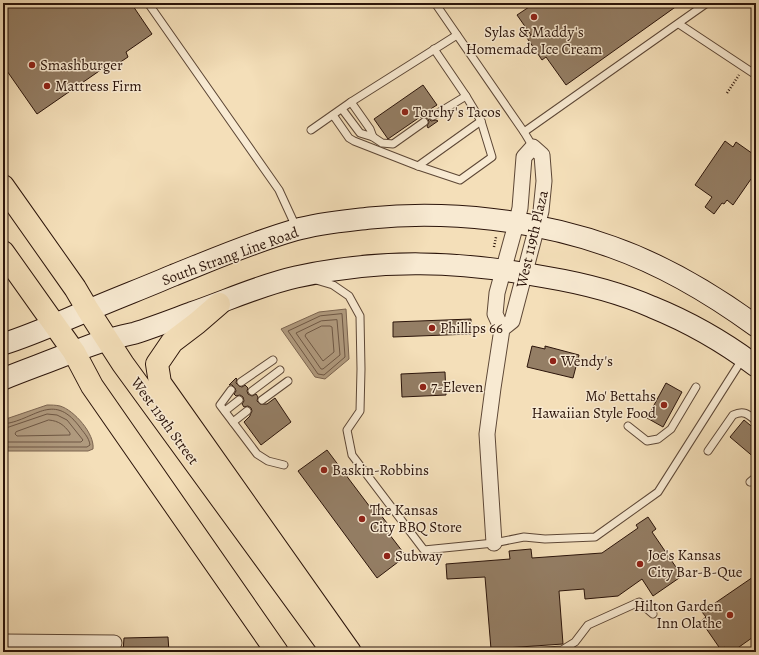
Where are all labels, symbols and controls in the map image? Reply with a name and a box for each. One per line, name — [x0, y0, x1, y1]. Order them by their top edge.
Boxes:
marker: Sylas & Maddy's Homemade Ice Cream — [529, 12, 539, 22]
place label: Sylas & Maddy's Homemade Ice Cream — [466, 22, 603, 59]
place label: Smashburger — [40, 55, 123, 75]
marker: Smashburger — [27, 60, 37, 70]
place label: Mattress Firm — [55, 76, 142, 96]
marker: Mattress Firm — [42, 81, 52, 91]
place label: Torchy's Tacos — [413, 102, 501, 122]
marker: Torchy's Tacos — [400, 107, 410, 117]
street label: West 119th Plaza — [511, 188, 553, 291]
street label: South Strang Line Road — [159, 222, 302, 290]
place label: Phillips 66 — [440, 318, 503, 338]
marker: Phillips 66 — [427, 323, 437, 333]
place label: Wendy's — [560, 351, 613, 371]
marker: Wendy's — [548, 356, 558, 366]
street label: West 119th Street — [126, 372, 204, 469]
place label: 7-Eleven — [431, 377, 483, 397]
marker: 7-Eleven — [418, 382, 428, 392]
place label: Mo' Bettahs Hawaiian Style Food — [531, 386, 657, 423]
marker: Mo' Bettahs Hawaiian Style Food — [659, 400, 669, 410]
place label: Baskin-Robbins — [332, 460, 429, 480]
marker: Baskin-Robbins — [319, 465, 329, 475]
place label: The Kansas City BBQ Store — [370, 500, 462, 537]
marker: The Kansas City BBQ Store — [357, 514, 367, 524]
place label: Joe's Kansas City Bar-B-Que — [648, 545, 743, 582]
place label: Subway — [395, 546, 442, 566]
marker: Subway — [382, 551, 392, 561]
marker: Joe's Kansas City Bar-B-Que — [635, 559, 645, 569]
place label: Hilton Garden Inn Olathe — [634, 596, 722, 633]
marker: Hilton Garden Inn Olathe — [725, 610, 735, 620]

